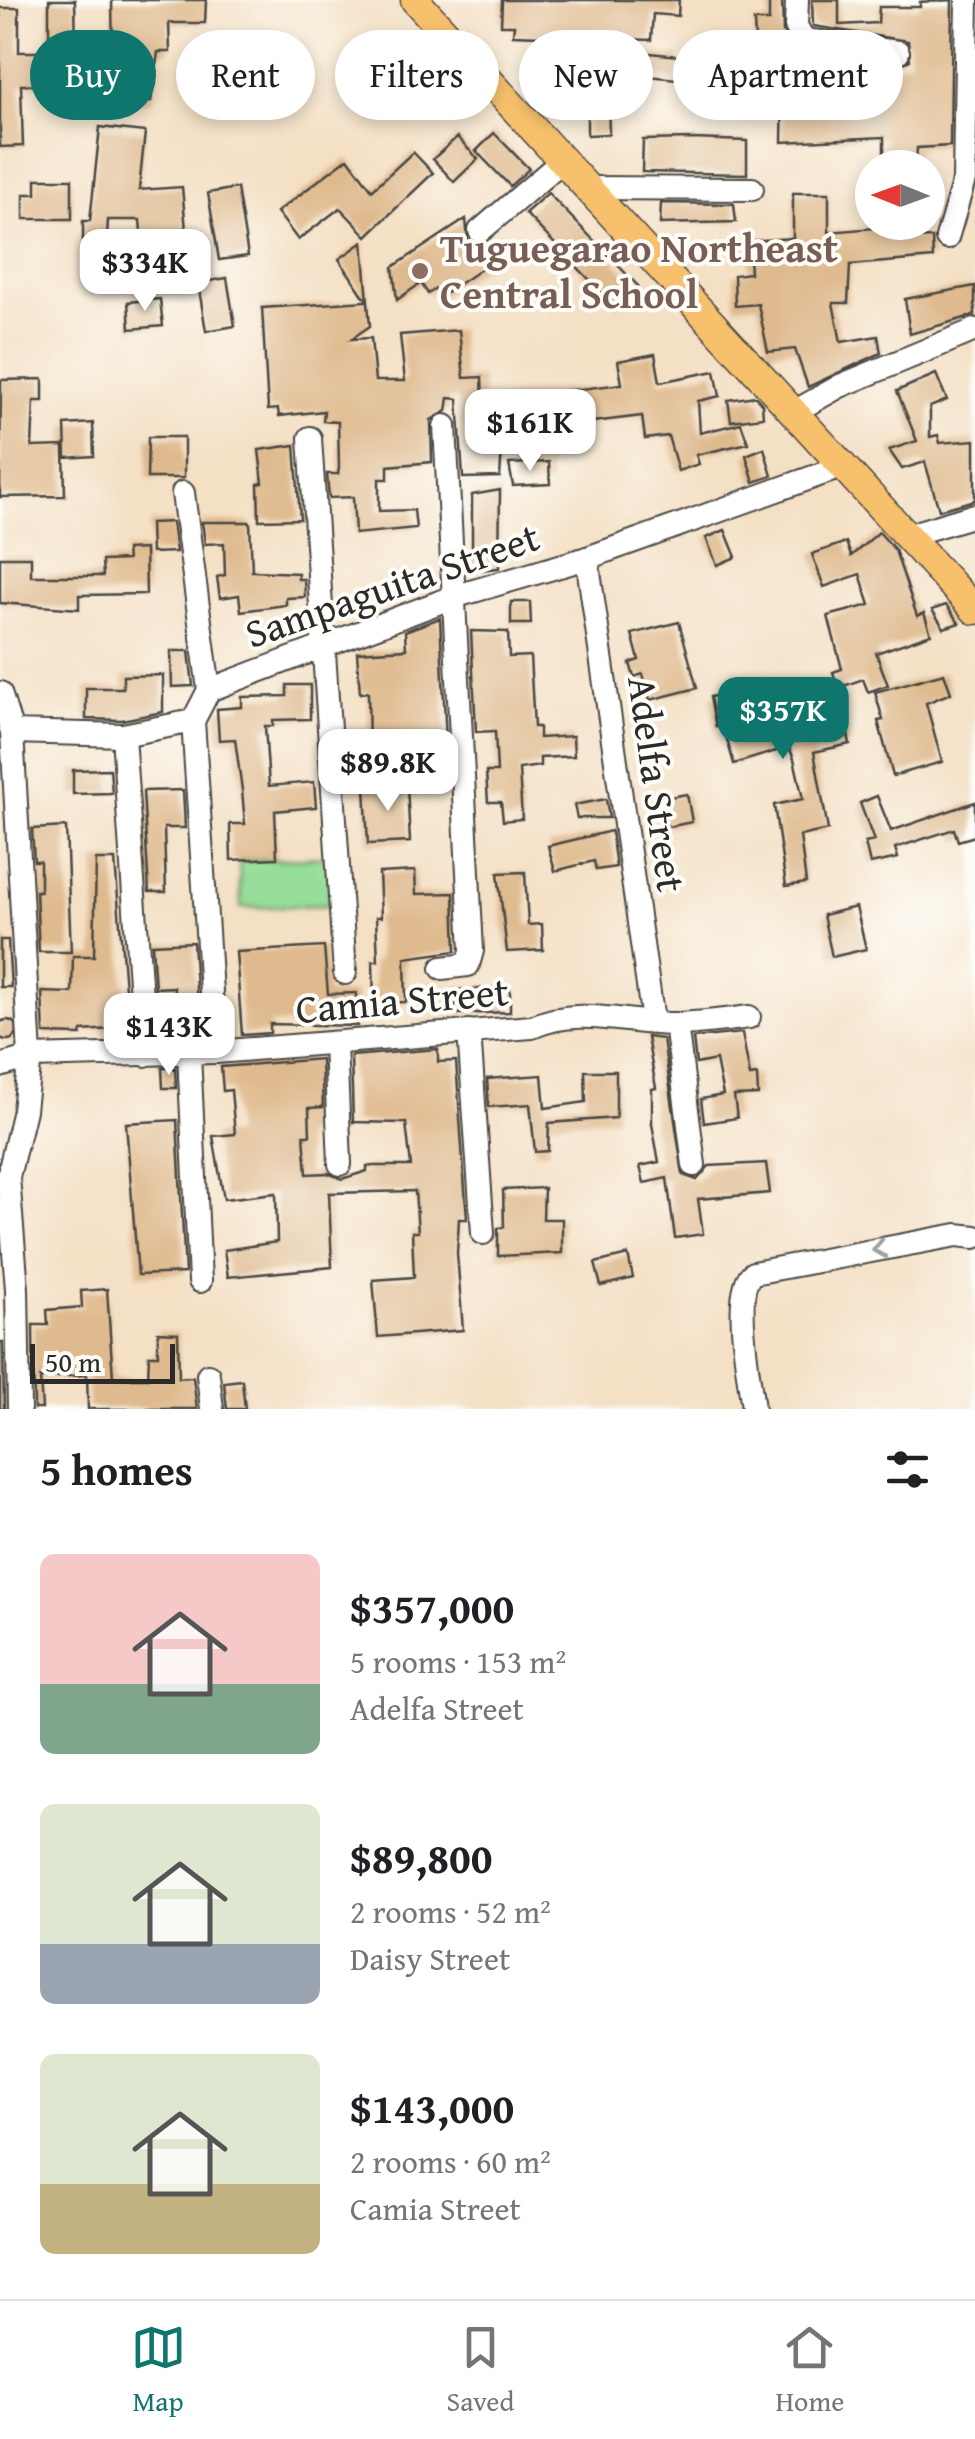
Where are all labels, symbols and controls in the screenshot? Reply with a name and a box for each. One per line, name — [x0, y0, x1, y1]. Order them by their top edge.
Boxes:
chip: Buy — [30, 30, 156, 120]
chip: Rent — [176, 30, 315, 120]
chip: Filters — [335, 30, 499, 120]
chip: New — [519, 30, 653, 120]
chip: Apartment — [673, 30, 903, 120]
north arrow — [855, 150, 945, 240]
map controls — [855, 150, 945, 240]
place label: Tuguegarao Northeast Central School — [440, 218, 838, 323]
pin: $334K — [75, 229, 215, 314]
text: $334K — [102, 238, 188, 285]
marker: Tuguegarao Northeast Central School — [409, 260, 431, 282]
pin: $161K — [460, 389, 600, 474]
text: $161K — [487, 398, 573, 445]
street label: Sampaguita Street — [237, 507, 547, 662]
street label: Adelfa Street — [613, 672, 702, 896]
pin: $357K — [713, 677, 853, 762]
text: $357K — [740, 686, 826, 733]
pin: $89.8K — [307, 729, 469, 814]
text: $89.8K — [340, 738, 436, 785]
street label: Camia Street — [293, 961, 511, 1038]
pin: $143K — [99, 993, 239, 1078]
text: $143K — [126, 1002, 212, 1049]
one-way arrow — [871, 1238, 888, 1259]
scale bar — [30, 1339, 175, 1384]
text: 50 m — [45, 1341, 101, 1382]
text: 5 homes — [40, 1439, 193, 1500]
icon: filters — [880, 1442, 935, 1497]
text: $357,000 — [350, 1577, 514, 1638]
icon: home — [120, 1594, 240, 1714]
text: 5 rooms · 153 m² — [350, 1638, 566, 1685]
text: Adelfa Street — [350, 1685, 524, 1732]
text: $89,800 — [350, 1827, 492, 1888]
icon: home — [120, 1844, 240, 1964]
text: 2 rooms · 52 m² — [350, 1888, 551, 1935]
text: Daisy Street — [350, 1935, 510, 1982]
text: $143,000 — [350, 2077, 514, 2138]
icon: home — [120, 2094, 240, 2214]
text: 2 rooms · 60 m² — [350, 2138, 551, 2185]
text: Camia Street — [350, 2185, 521, 2232]
tab: Map — [131, 2320, 186, 2421]
tab: Saved — [447, 2320, 514, 2421]
tab: Home — [776, 2320, 844, 2421]

